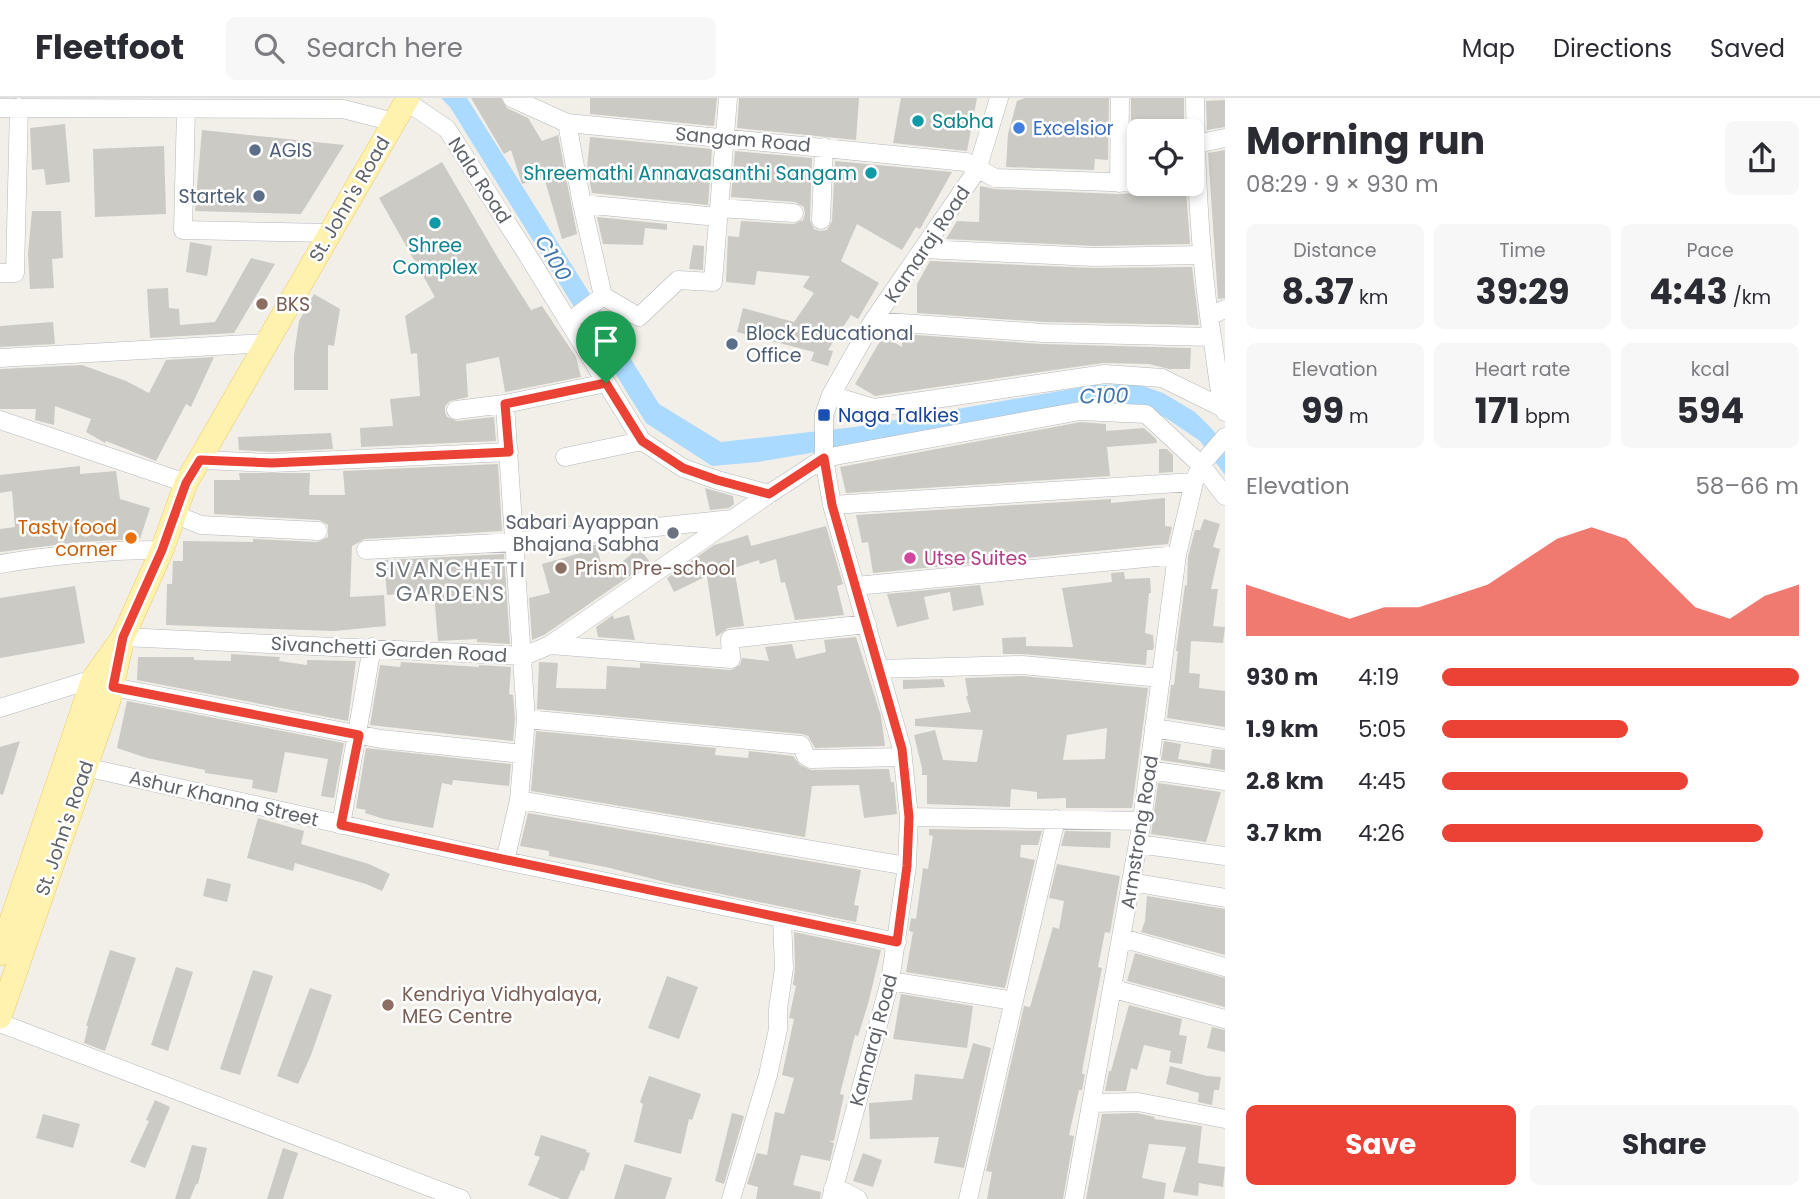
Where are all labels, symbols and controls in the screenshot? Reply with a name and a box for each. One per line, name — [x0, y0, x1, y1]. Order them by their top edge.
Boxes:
search box — [226, 17, 716, 80]
text: Fleetfoot — [35, 24, 184, 71]
icon: search — [250, 29, 288, 67]
text: Search here — [306, 30, 463, 66]
text: Map — [1462, 32, 1515, 65]
text: Directions — [1553, 32, 1672, 65]
text: Saved — [1710, 32, 1785, 65]
place label: Sabha — [932, 108, 994, 135]
marker: Sabha — [910, 113, 926, 129]
text: Morning run — [1246, 114, 1485, 167]
place label: Excelsior — [1033, 115, 1114, 142]
map controls — [1127, 119, 1204, 196]
button: locate — [1127, 119, 1204, 196]
street label: Sangam Road — [674, 120, 812, 159]
marker: Excelsior — [1011, 120, 1027, 136]
button: share — [1725, 121, 1799, 195]
street label: St. John's Road — [302, 131, 396, 267]
street label: Nala Road — [442, 132, 518, 229]
place label: AGIS — [269, 137, 312, 164]
marker: AGIS — [247, 142, 263, 158]
place label: Shreemathi Annavasanthi Sangam — [523, 160, 857, 187]
marker: Shreemathi Annavasanthi Sangam — [863, 165, 879, 181]
text: 08:29 · 9 × 930 m — [1246, 168, 1439, 200]
street label: Kamaraj Road — [878, 180, 977, 308]
place label: Startek — [179, 183, 245, 210]
marker: Startek — [251, 188, 267, 204]
marker: Shree Complex — [427, 215, 443, 231]
water label: C100 — [528, 229, 579, 286]
place label: Shree Complex — [393, 232, 477, 281]
text: Distance — [1293, 237, 1376, 264]
text: Time — [1499, 237, 1546, 264]
text: Pace — [1687, 237, 1734, 264]
text: 8.37 — [1281, 267, 1354, 316]
text: 39:29 — [1475, 267, 1570, 316]
text: 4:43 — [1649, 267, 1728, 316]
text: km — [1354, 284, 1388, 311]
text: /km — [1728, 284, 1771, 311]
place label: BKS — [276, 291, 310, 318]
marker: BKS — [254, 296, 270, 312]
pin — [576, 311, 636, 383]
place label: Block Educational Office — [746, 320, 913, 369]
icon: arrive — [587, 322, 625, 360]
marker: Block Educational Office — [724, 336, 740, 352]
text: Elevation — [1292, 356, 1378, 383]
text: Heart rate — [1475, 356, 1570, 383]
text: kcal — [1691, 356, 1730, 383]
water label: C100 — [1079, 381, 1129, 410]
text: 99 — [1301, 386, 1344, 435]
text: 171 — [1475, 386, 1520, 435]
text: 594 — [1676, 386, 1744, 435]
place label: Naga Talkies — [838, 402, 959, 429]
text: m — [1344, 403, 1369, 430]
text: bpm — [1520, 403, 1570, 430]
marker: Naga Talkies — [816, 407, 832, 423]
text: Elevation — [1246, 470, 1350, 502]
text: 58–66 m — [1695, 470, 1799, 502]
place label: Sabari Ayappan Bhajana Sabha — [505, 509, 659, 558]
place label: Tasty food corner — [18, 514, 117, 563]
marker: Sabari Ayappan Bhajana Sabha — [665, 525, 681, 541]
marker: Tasty food corner — [123, 530, 139, 546]
place label: Utse Suites — [924, 545, 1027, 572]
marker: Utse Suites — [902, 550, 918, 566]
district label: SIVANCHETTI GARDENS — [375, 555, 527, 608]
place label: Prism Pre-school — [575, 555, 735, 582]
marker: Prism Pre-school — [553, 560, 569, 576]
street label: Sivanchetti Garden Road — [270, 630, 508, 669]
text: 930 m — [1246, 661, 1318, 693]
text: 4:19 — [1358, 661, 1399, 693]
text: 1.9 km — [1246, 713, 1319, 745]
text: 5:05 — [1358, 713, 1406, 745]
street label: Armstrong Road — [1114, 753, 1165, 911]
street label: St. John's Road — [29, 757, 100, 899]
street label: Ashur Khanna Street — [127, 764, 321, 833]
text: 2.8 km — [1246, 765, 1324, 797]
text: 4:45 — [1358, 765, 1406, 797]
text: 3.7 km — [1246, 817, 1322, 849]
text: 4:26 — [1358, 817, 1405, 849]
street label: Kamaraj Road — [843, 971, 904, 1109]
place label: Kendriya Vidhyalaya, MEG Centre — [402, 981, 602, 1030]
marker: Kendriya Vidhyalaya, MEG Centre — [380, 997, 396, 1013]
button: Save — [1246, 1105, 1516, 1185]
button: Share — [1530, 1105, 1799, 1185]

